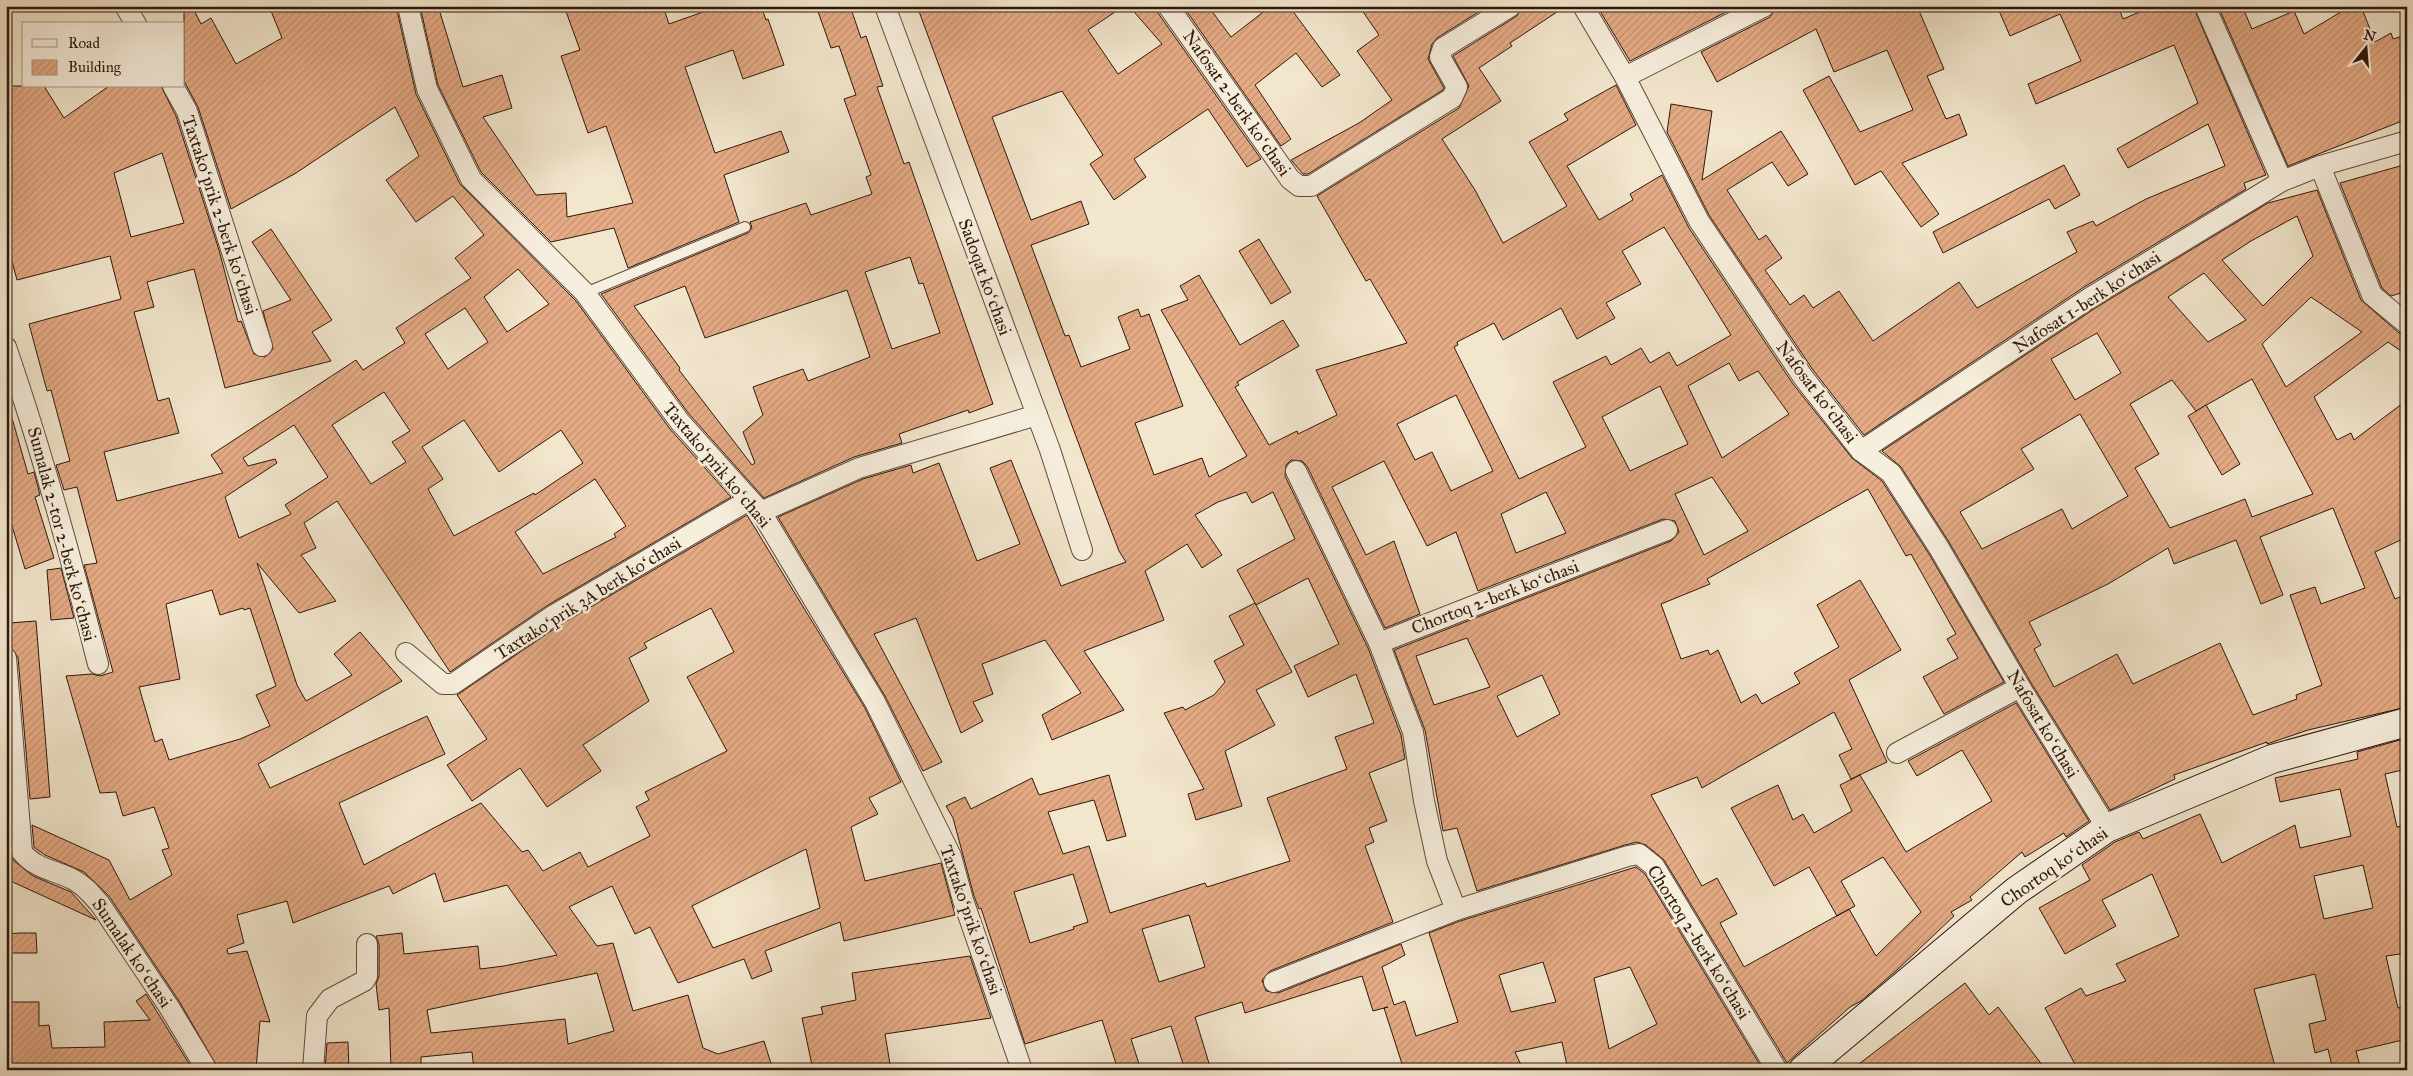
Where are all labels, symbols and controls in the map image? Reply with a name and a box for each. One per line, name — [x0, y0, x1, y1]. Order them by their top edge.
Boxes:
legend — [22, 22, 185, 88]
north arrow — [2340, 22, 2390, 72]
street label: Nafosat 2-berk koʻchasi — [1178, 26, 1296, 180]
text: N — [2361, 26, 2378, 46]
text: Road — [68, 34, 100, 52]
text: Building — [68, 58, 122, 76]
street label: Taxtakoʻprik 2-berk koʻchasi — [177, 112, 263, 318]
street label: Sadoqat koʻchasi — [953, 216, 1016, 339]
street label: Nafosat 1-berk koʻchasi — [2009, 246, 2165, 358]
street label: Nafosat koʻchasi — [1771, 337, 1863, 447]
street label: Taxtakoʻprik koʻchasi — [658, 398, 776, 532]
street label: Sumalak 2-tor 2-berk koʻchasi — [23, 424, 101, 644]
street label: Taxtakoʻprik 3A berk koʻchasi — [491, 532, 685, 664]
street label: Chortoq 2-berk koʻchasi — [1408, 555, 1582, 640]
street label: Nafosat koʻchasi — [2002, 666, 2084, 782]
street label: Chortoq koʻchasi — [1996, 822, 2113, 913]
street label: Taxtakoʻprik koʻchasi — [935, 842, 1007, 998]
street label: Chortoq 2-berk koʻchasi — [1642, 861, 1755, 1024]
street label: Sumalak koʻchasi — [87, 894, 177, 1012]

